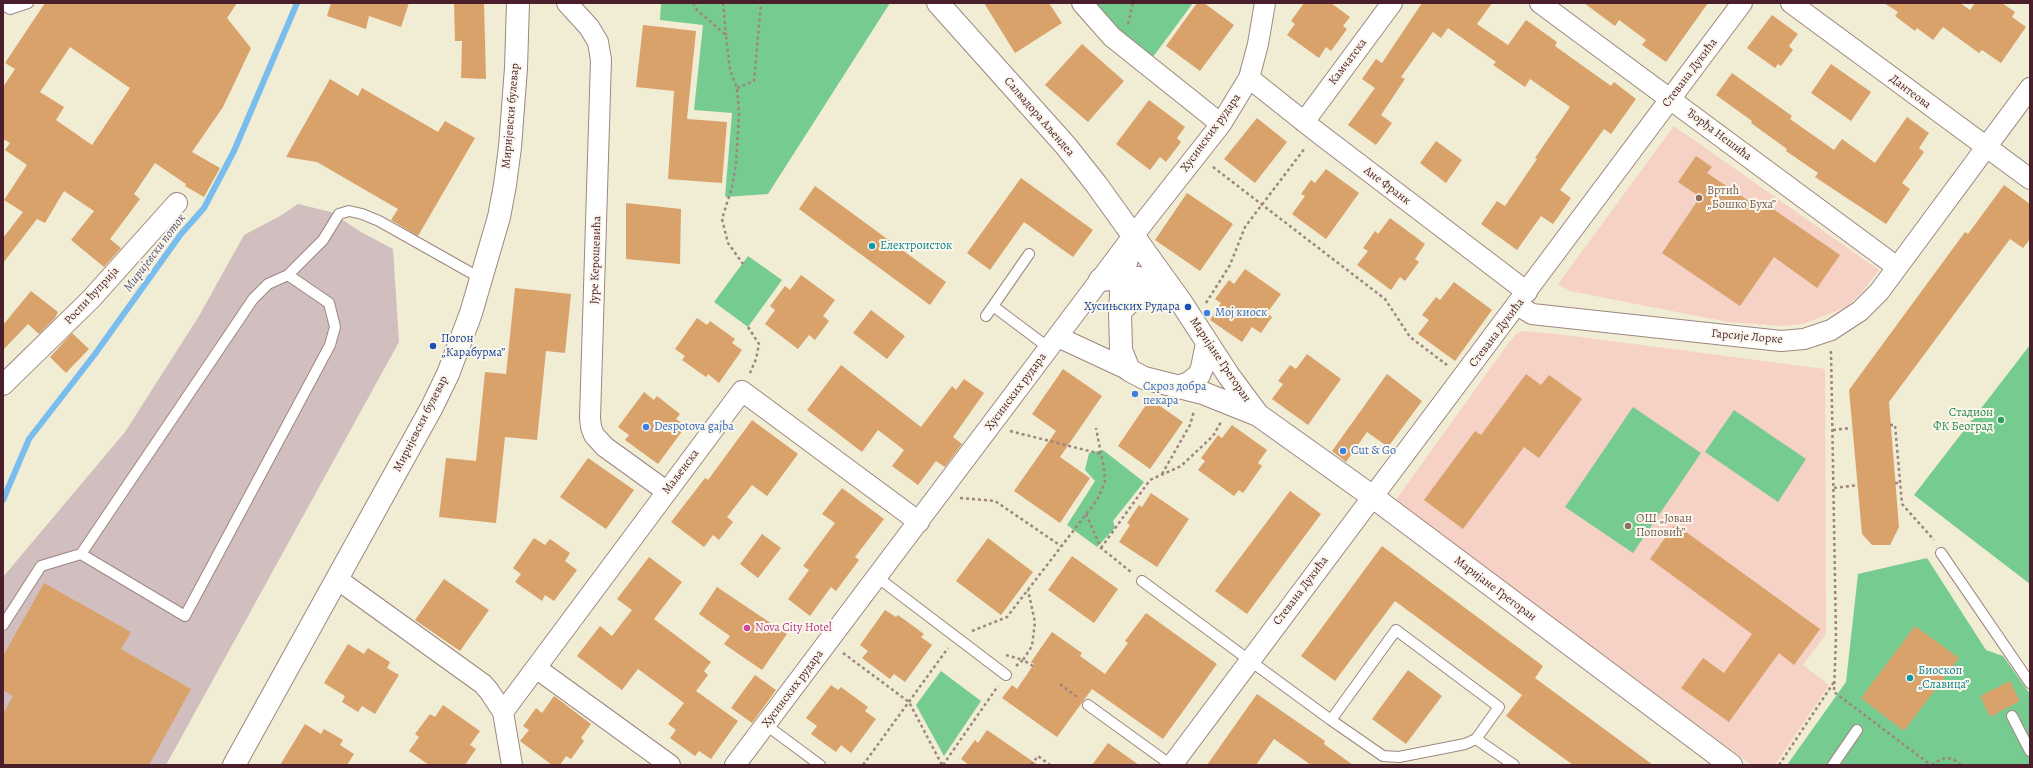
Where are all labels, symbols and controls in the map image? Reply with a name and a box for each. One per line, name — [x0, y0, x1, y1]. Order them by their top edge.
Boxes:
street label: Камчатска — [1326, 36, 1370, 88]
street label: Стевана Дукића — [1659, 36, 1721, 110]
street label: Миријевски булевар — [499, 63, 523, 169]
street label: Дантеова — [1886, 72, 1934, 112]
street label: Салвадора Аљендеа — [1001, 74, 1077, 160]
street label: Хусинских рудара — [1178, 91, 1244, 175]
street label: Ђорђа Нешића — [1684, 106, 1754, 164]
street label: Ане Франк — [1361, 164, 1413, 208]
place label: Вртић „Бошко Буха” — [1707, 184, 1776, 212]
marker: Вртић „Бошко Буха” — [1694, 193, 1704, 203]
water label: Миријевски поток — [121, 211, 189, 295]
street label: Јуре Керошевића — [587, 216, 605, 304]
place label: Електроисток — [880, 239, 952, 253]
marker: Електроисток — [867, 241, 877, 251]
street label: Роспи ћуприја — [62, 264, 122, 328]
street label: Стевана Дукића — [1466, 296, 1528, 370]
place label: Хусињских Рудара — [1084, 300, 1180, 314]
marker: Хусињских Рудара — [1183, 302, 1193, 312]
place label: Мој киоск — [1215, 306, 1267, 320]
marker: Мој киоск — [1202, 308, 1212, 318]
street label: Маријане Грегоран — [1186, 315, 1254, 405]
street label: Гарсије Лорке — [1711, 327, 1783, 347]
place label: Погон „Карабурма” — [441, 332, 505, 360]
marker: Погон „Карабурма” — [428, 341, 438, 351]
street label: Хусинских рудара — [982, 350, 1050, 434]
street label: Миријевски булевар — [391, 374, 451, 474]
place label: Скроз добра пекара — [1143, 380, 1207, 408]
marker: Скроз добра пекара — [1130, 389, 1140, 399]
place label: Стадион ФК Београд — [1933, 406, 1993, 434]
marker: Стадион ФК Београд — [1996, 415, 2006, 425]
place label: Despotova gajba — [654, 420, 734, 434]
marker: Despotova gajba — [641, 422, 651, 432]
place label: Cut & Go — [1351, 444, 1396, 458]
marker: Cut & Go — [1338, 446, 1348, 456]
street label: Маљенска — [659, 447, 703, 497]
place label: ОШ „Јован Поповић” — [1636, 512, 1692, 540]
marker: ОШ „Јован Поповић” — [1623, 521, 1633, 531]
street label: Маријане Грегоран — [1451, 553, 1539, 625]
street label: Стевана Дукића — [1270, 554, 1332, 628]
place label: Nova City Hotel — [755, 621, 832, 635]
marker: Nova City Hotel — [742, 623, 752, 633]
street label: Хусинских рудара — [759, 647, 827, 731]
place label: Биоскоп „Славица” — [1918, 664, 1969, 692]
marker: Биоскоп „Славица” — [1905, 673, 1915, 683]

